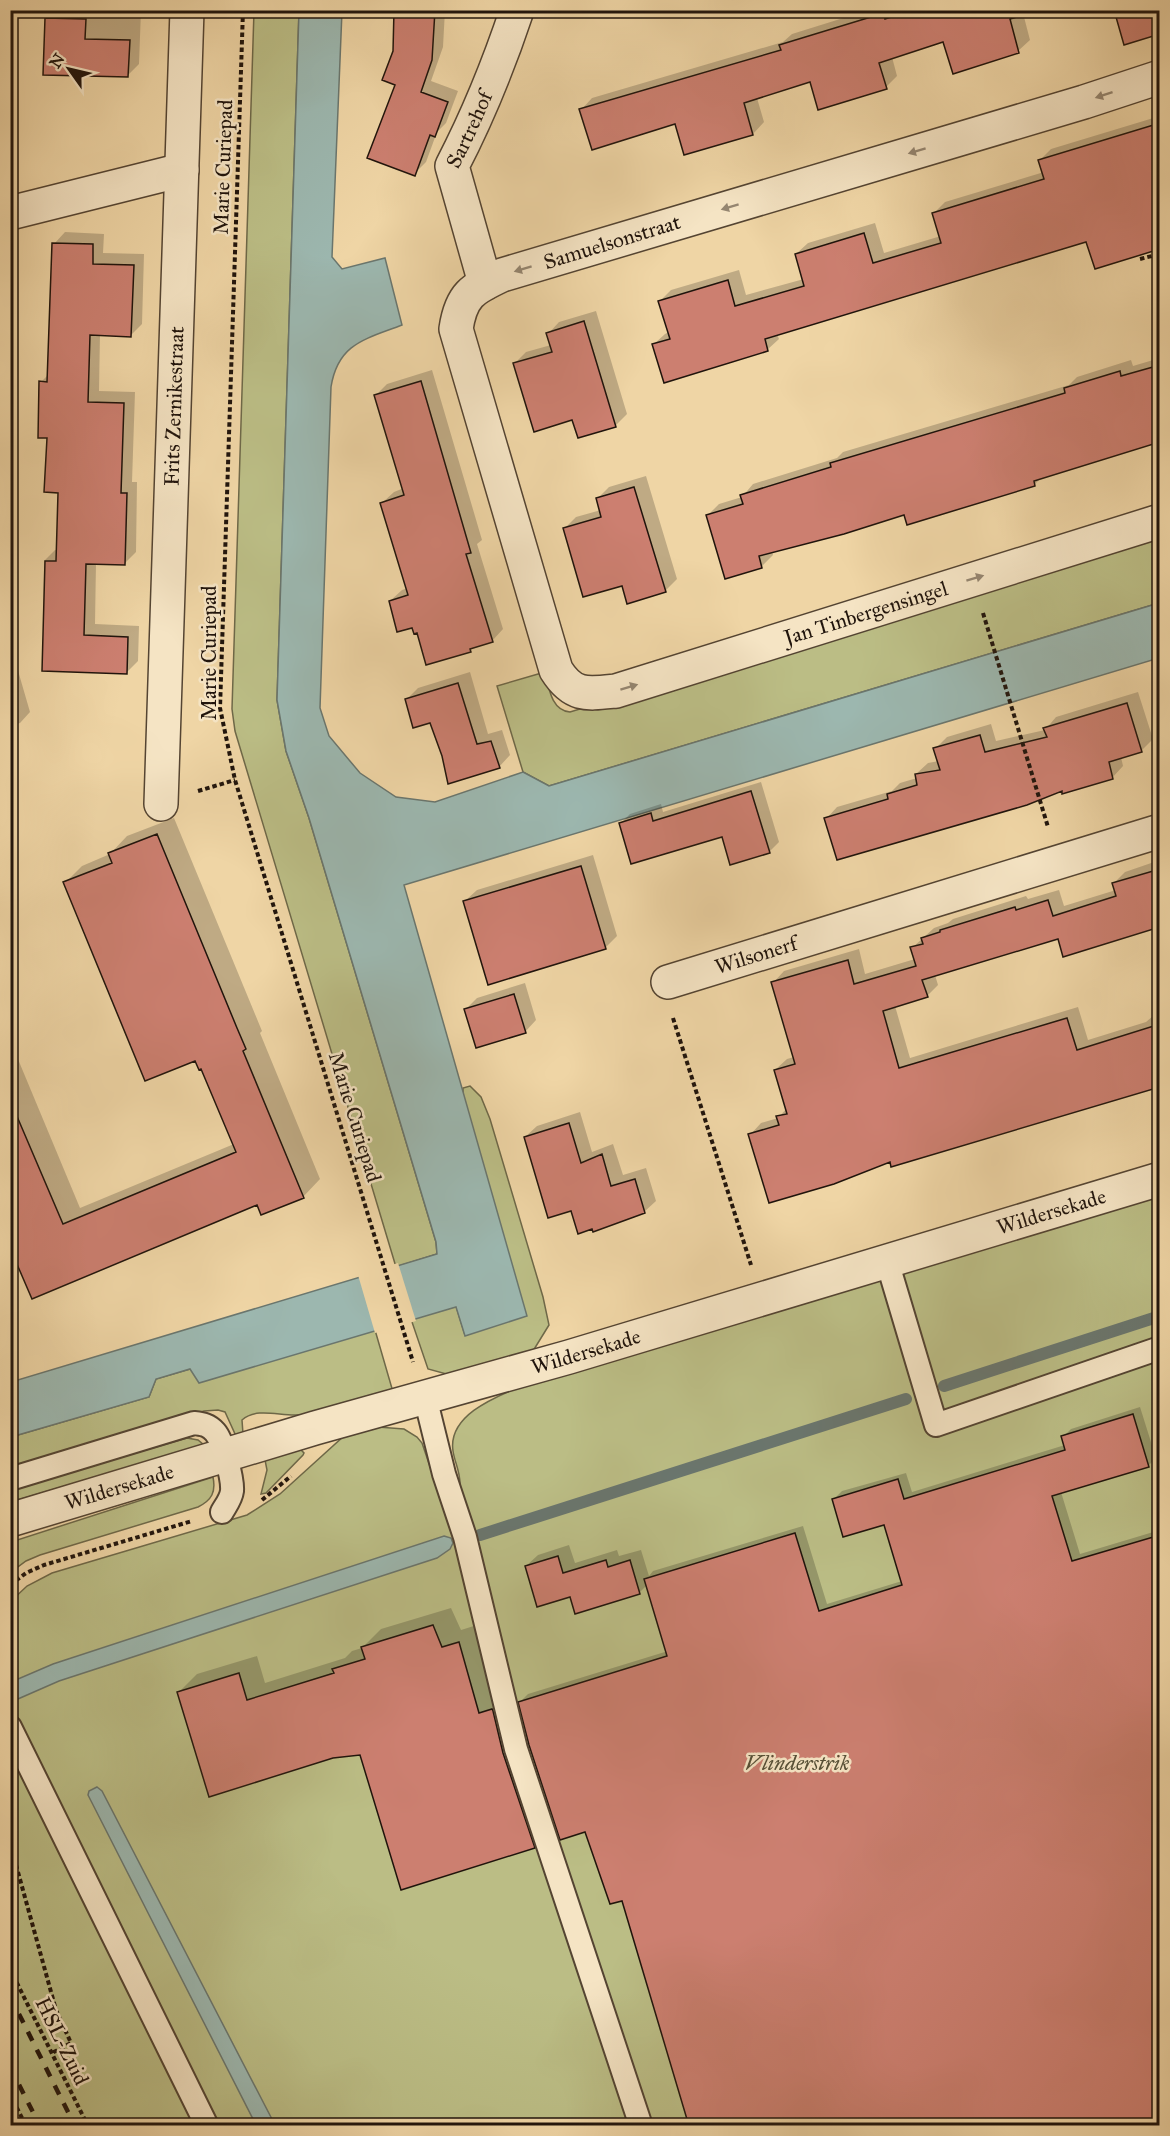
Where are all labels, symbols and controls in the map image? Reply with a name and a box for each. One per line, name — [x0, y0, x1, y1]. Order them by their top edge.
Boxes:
north arrow — [39, 39, 99, 99]
text: N — [45, 50, 69, 72]
street label: Sartrehof — [440, 84, 500, 172]
one-way arrow — [1095, 91, 1113, 100]
street label: Marie Curiepad — [208, 99, 238, 235]
one-way arrow — [908, 147, 926, 156]
one-way arrow — [721, 203, 739, 212]
street label: Samuelsonstraat — [540, 209, 684, 275]
one-way arrow — [514, 265, 532, 274]
street label: Frits Zernikestraat — [158, 325, 190, 487]
one-way arrow — [966, 573, 984, 582]
street label: Jan Tinbergensingel — [779, 575, 951, 651]
street label: Marie Curiepad — [196, 585, 222, 721]
one-way arrow — [620, 682, 638, 691]
street label: Wilsonerf — [712, 929, 803, 980]
street label: Marie Curiepad — [323, 1049, 387, 1186]
street label: Wildersekade — [994, 1183, 1109, 1240]
street label: Wildersekade — [528, 1323, 644, 1380]
street label: Wildersekade — [61, 1458, 177, 1516]
park label: Vlinderstrik — [745, 1750, 850, 1776]
street label: HSL-Zuid — [30, 1993, 95, 2090]

